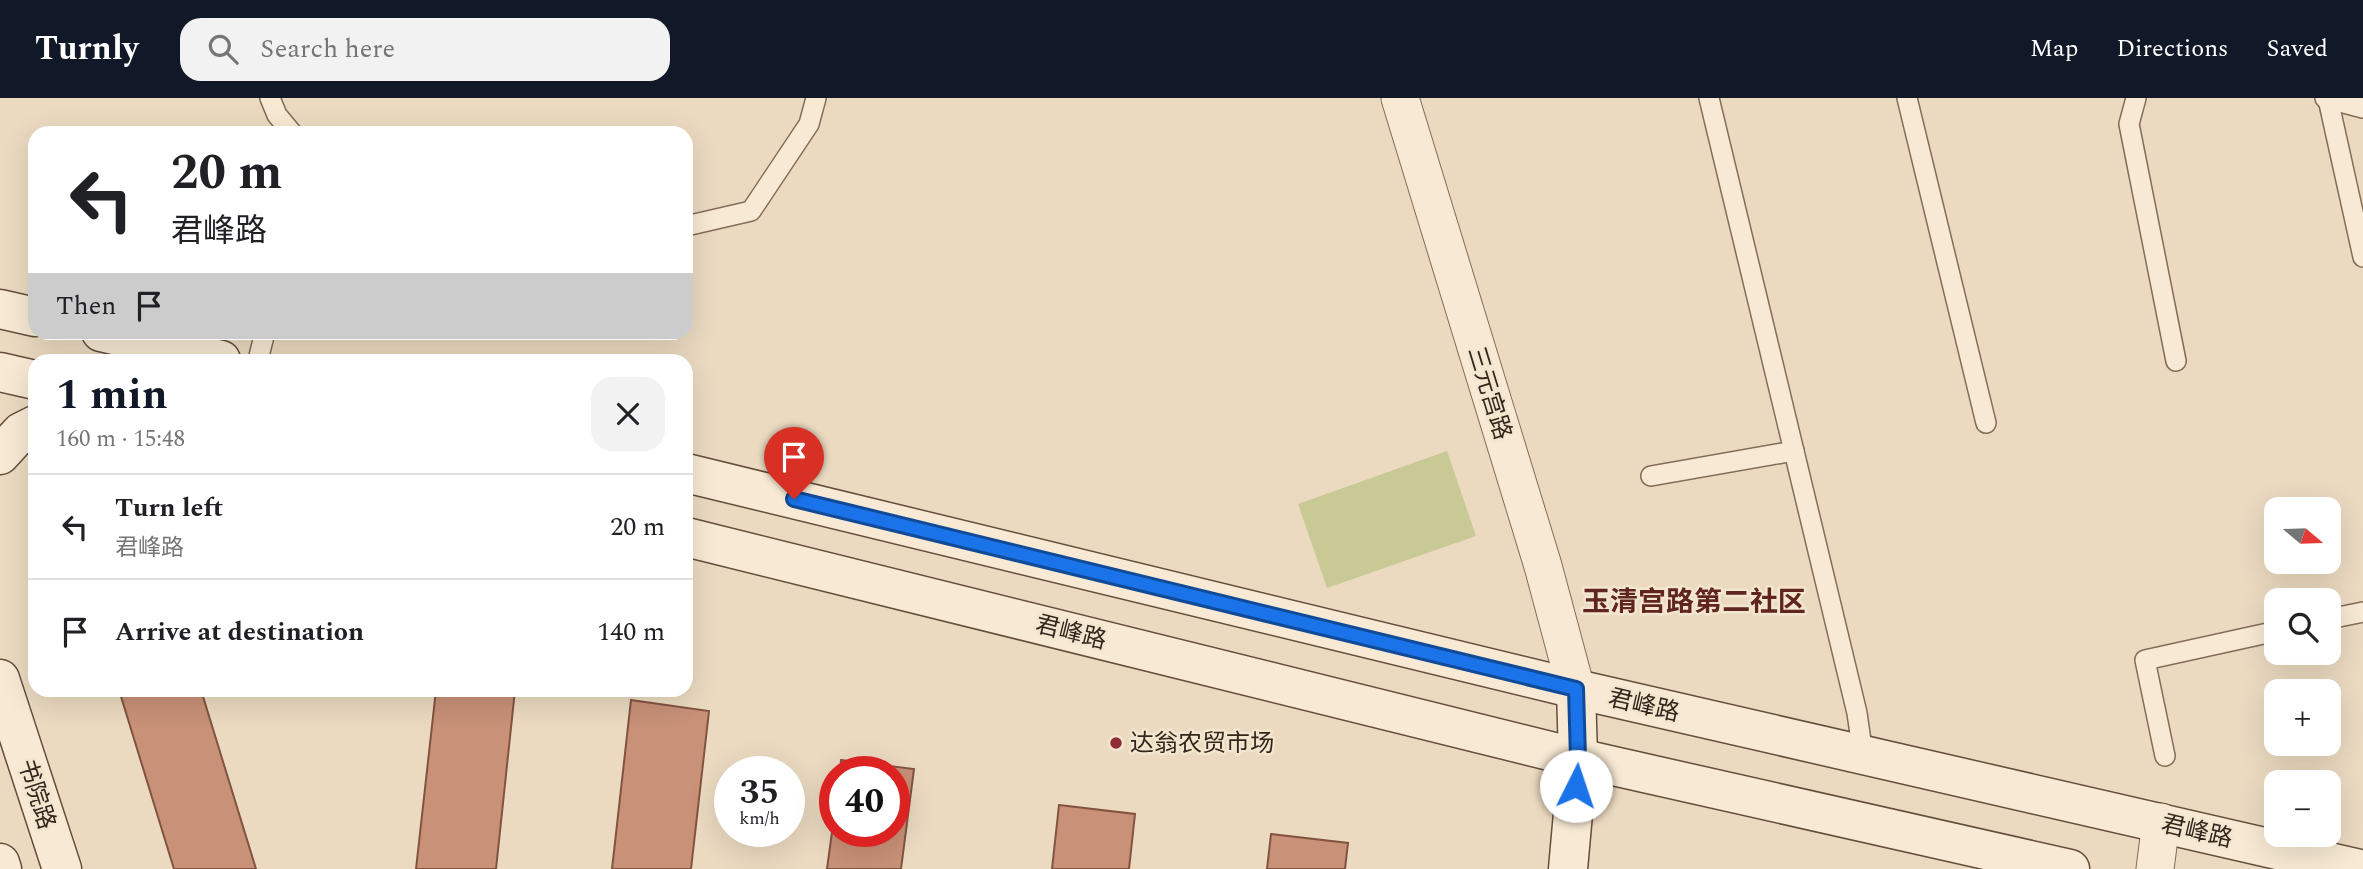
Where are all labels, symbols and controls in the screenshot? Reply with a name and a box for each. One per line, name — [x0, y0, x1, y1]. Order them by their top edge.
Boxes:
search box — [180, 18, 670, 81]
text: Turnly — [35, 24, 138, 74]
text: Search here — [260, 29, 395, 69]
icon: search — [204, 30, 242, 68]
text: Map — [2030, 31, 2078, 67]
text: Directions — [2116, 31, 2228, 67]
text: Saved — [2266, 31, 2328, 67]
text: 20 m — [171, 136, 282, 211]
icon: left — [56, 154, 147, 245]
text: 君峰路 — [171, 207, 267, 256]
text: Then — [56, 286, 116, 326]
icon: arrive — [130, 287, 168, 325]
street label: 三元宫路 — [1458, 342, 1520, 444]
text: 1 min — [56, 364, 168, 427]
button: close — [591, 377, 665, 451]
text: 160 m · 15:48 — [56, 422, 185, 457]
pin — [764, 427, 824, 499]
icon: arrive — [775, 438, 813, 476]
text: Turn left — [115, 488, 223, 528]
north arrow — [2264, 497, 2342, 574]
map controls — [2264, 497, 2341, 847]
text: 20 m — [610, 507, 665, 547]
icon: left — [56, 508, 94, 546]
text: 君峰路 — [115, 531, 184, 566]
district label: 玉清宫路第二社区 — [1582, 581, 1806, 624]
button: search — [2264, 588, 2341, 665]
street label: 君峰路 — [1031, 607, 1110, 659]
text: Arrive at destination — [115, 612, 364, 652]
text: 140 m — [597, 612, 665, 652]
icon: arrive — [56, 613, 94, 651]
button: + — [2264, 679, 2341, 756]
street label: 君峰路 — [1605, 680, 1683, 732]
place label: 达翁农贸市场 — [1130, 726, 1274, 762]
marker: 达翁农贸市场 — [1108, 735, 1124, 751]
position arrow — [1539, 749, 1613, 823]
street label: 书院路 — [8, 755, 64, 834]
speed limit sign: 40 — [819, 756, 910, 847]
text: 35 — [740, 766, 779, 819]
button: − — [2264, 770, 2341, 847]
text: km/h — [739, 805, 780, 832]
street label: 君峰路 — [2158, 806, 2236, 858]

